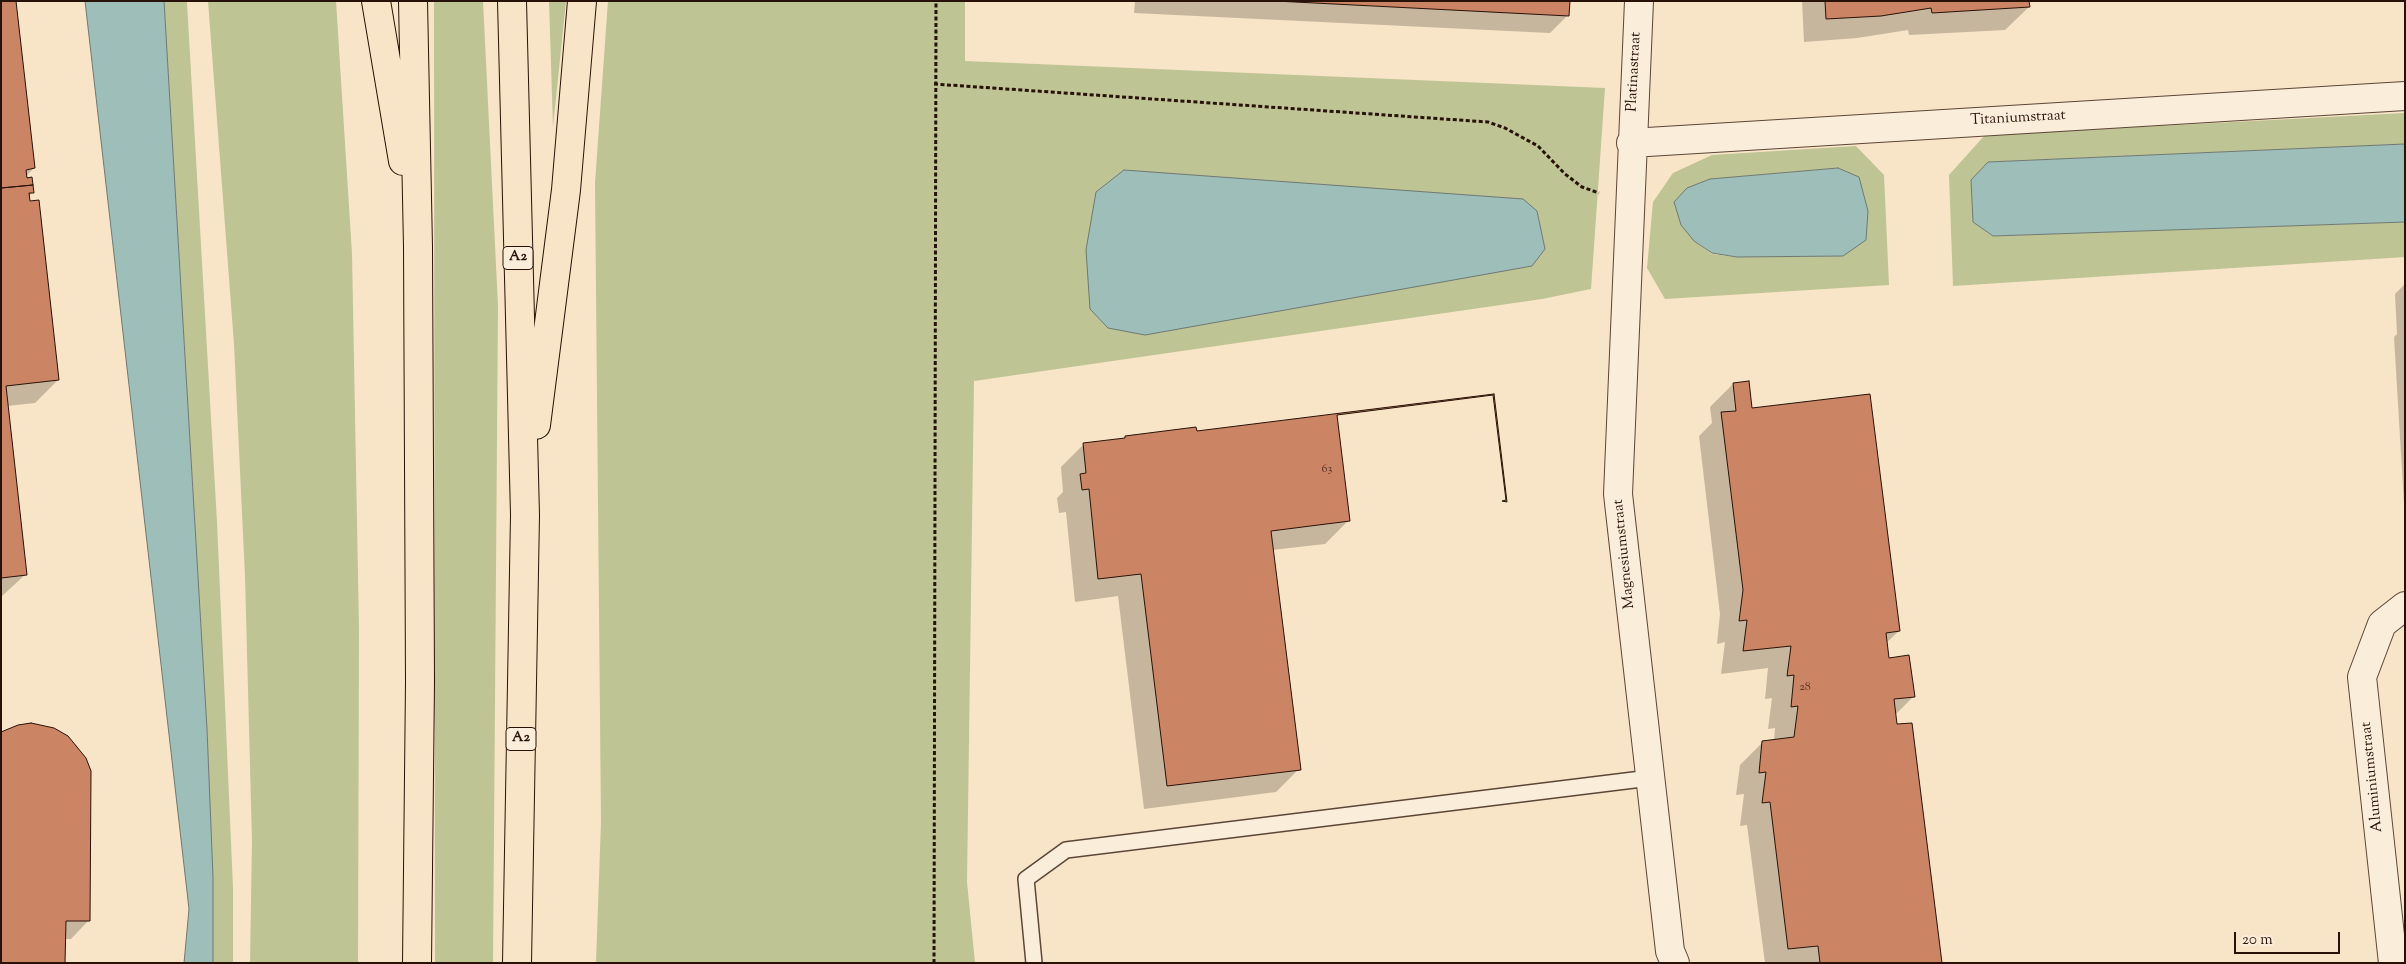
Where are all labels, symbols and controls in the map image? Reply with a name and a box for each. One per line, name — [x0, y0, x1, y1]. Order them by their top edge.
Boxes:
street label: Platinastraat — [1624, 32, 1646, 112]
street label: Titaniumstraat — [1970, 108, 2066, 130]
road number: A2 — [503, 247, 533, 270]
house number: 63 — [1322, 463, 1332, 477]
street label: Magnesiumstraat — [1610, 498, 1640, 610]
house number: 28 — [1799, 681, 1811, 695]
street label: Aluminiumstraat — [2358, 721, 2388, 833]
road number: A2 — [506, 728, 536, 751]
scale bar — [2236, 922, 2342, 954]
text: 20 m — [2242, 930, 2273, 951]

